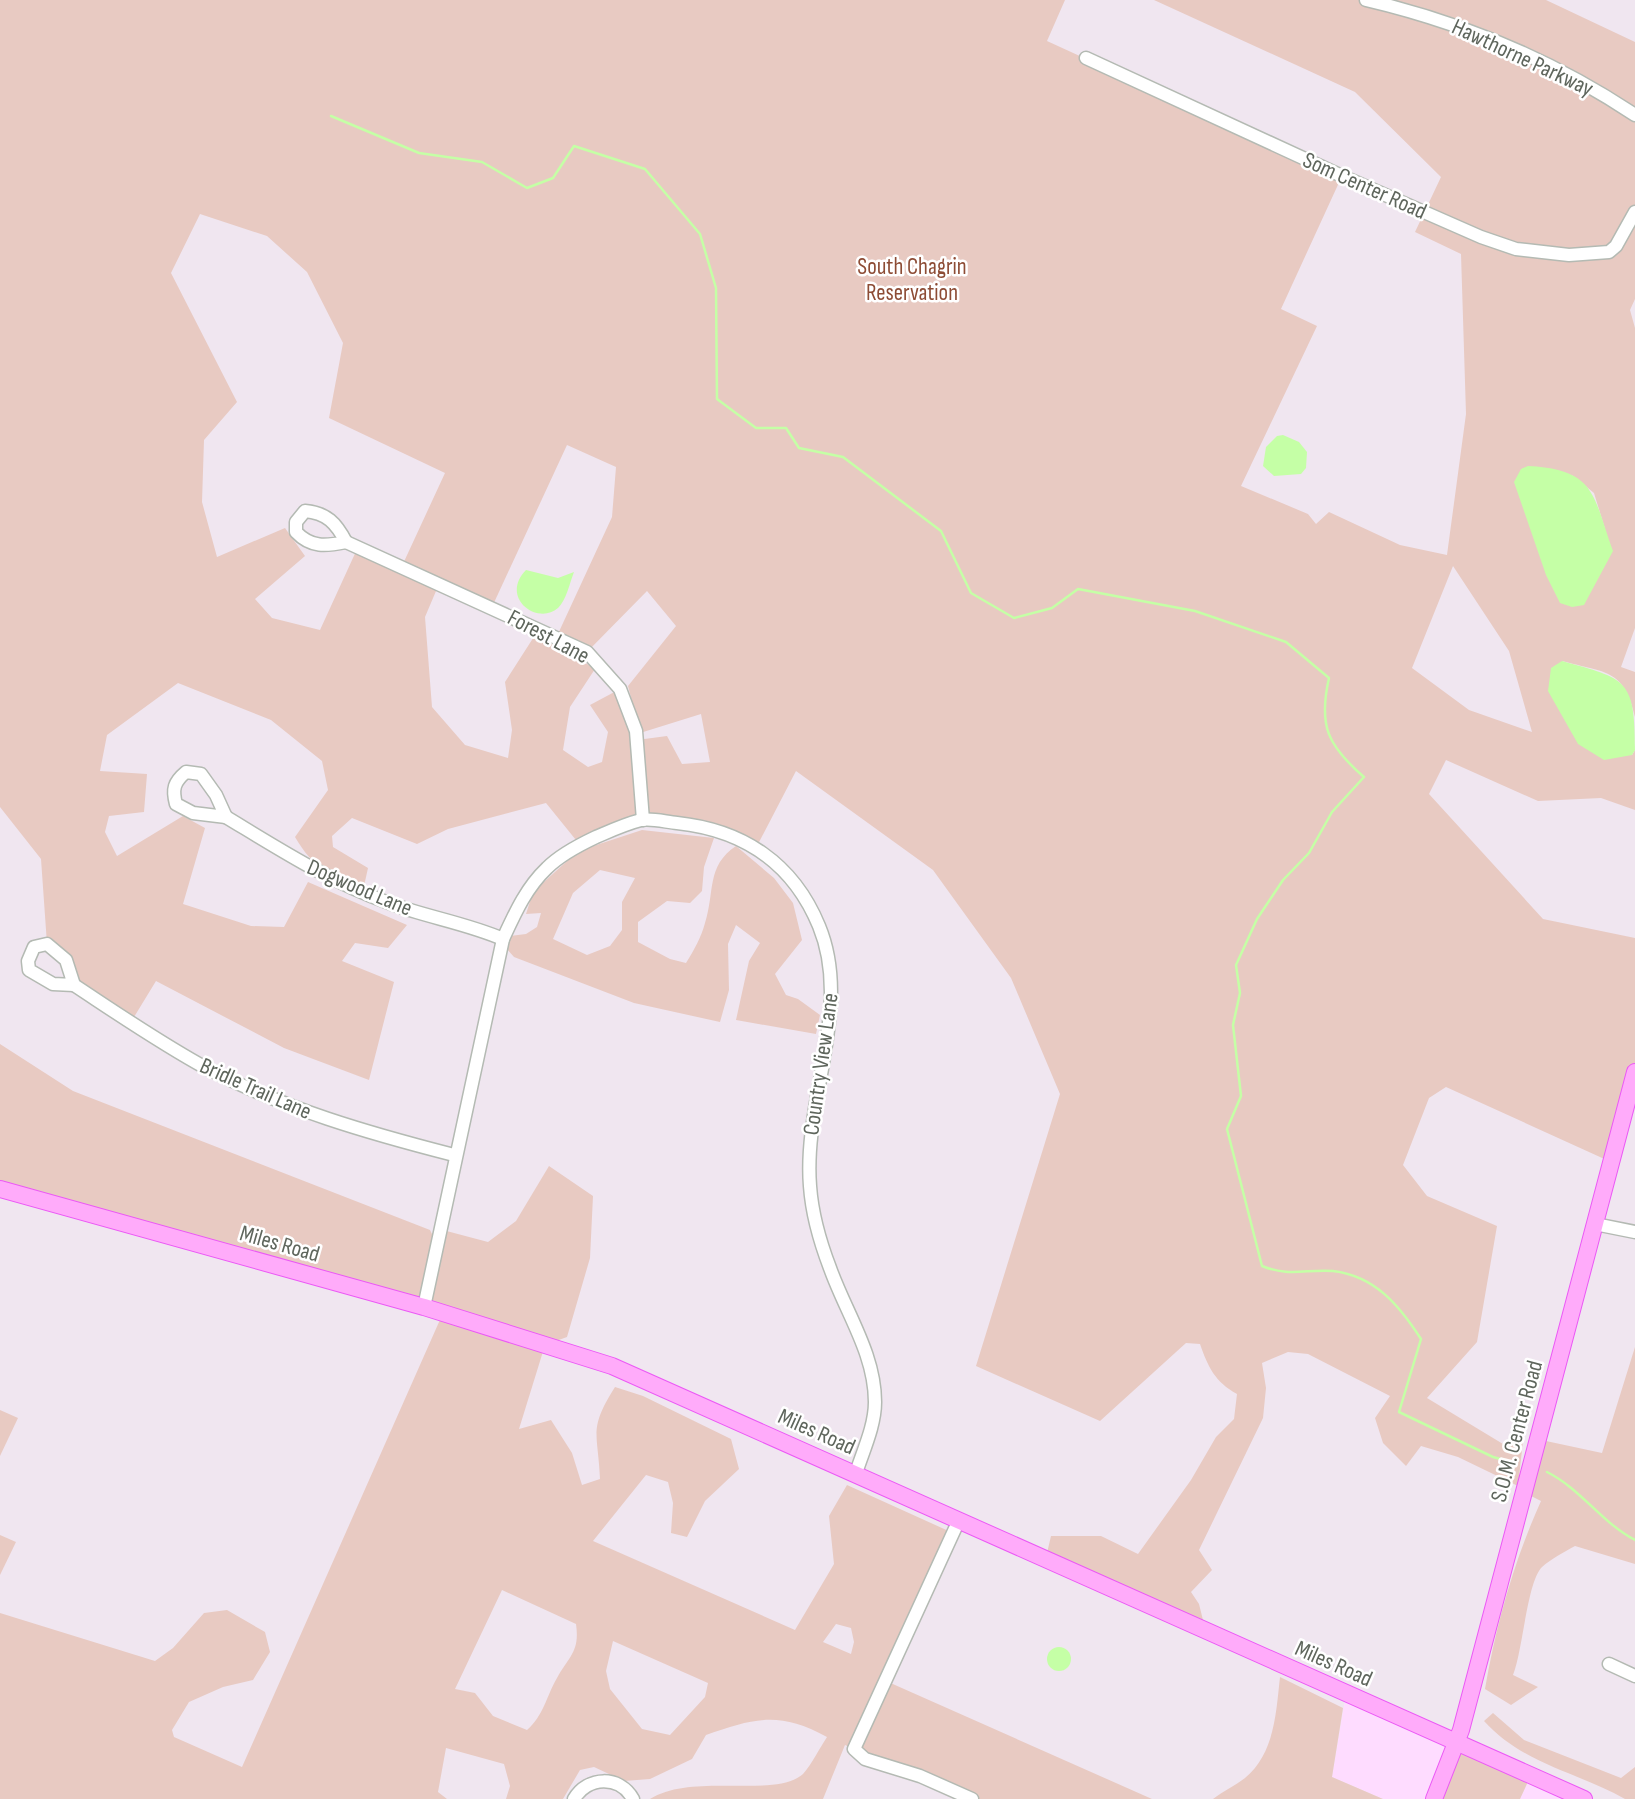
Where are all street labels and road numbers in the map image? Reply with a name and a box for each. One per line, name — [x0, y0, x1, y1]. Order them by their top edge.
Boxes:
street label: Hawthorne Parkway — [1447, 13, 1598, 103]
street label: Som Center Road — [1298, 146, 1431, 226]
street label: Forest Lane — [503, 604, 594, 670]
street label: Dogwood Lane — [303, 853, 416, 923]
street label: Country View Lane — [797, 991, 845, 1137]
street label: Bridle Trail Lane — [195, 1052, 316, 1126]
street label: Miles Road — [237, 1219, 323, 1269]
street label: S.O.M. Center Road — [1485, 1357, 1549, 1505]
street label: Miles Road — [774, 1403, 860, 1461]
street label: Miles Road — [1291, 1635, 1377, 1693]

